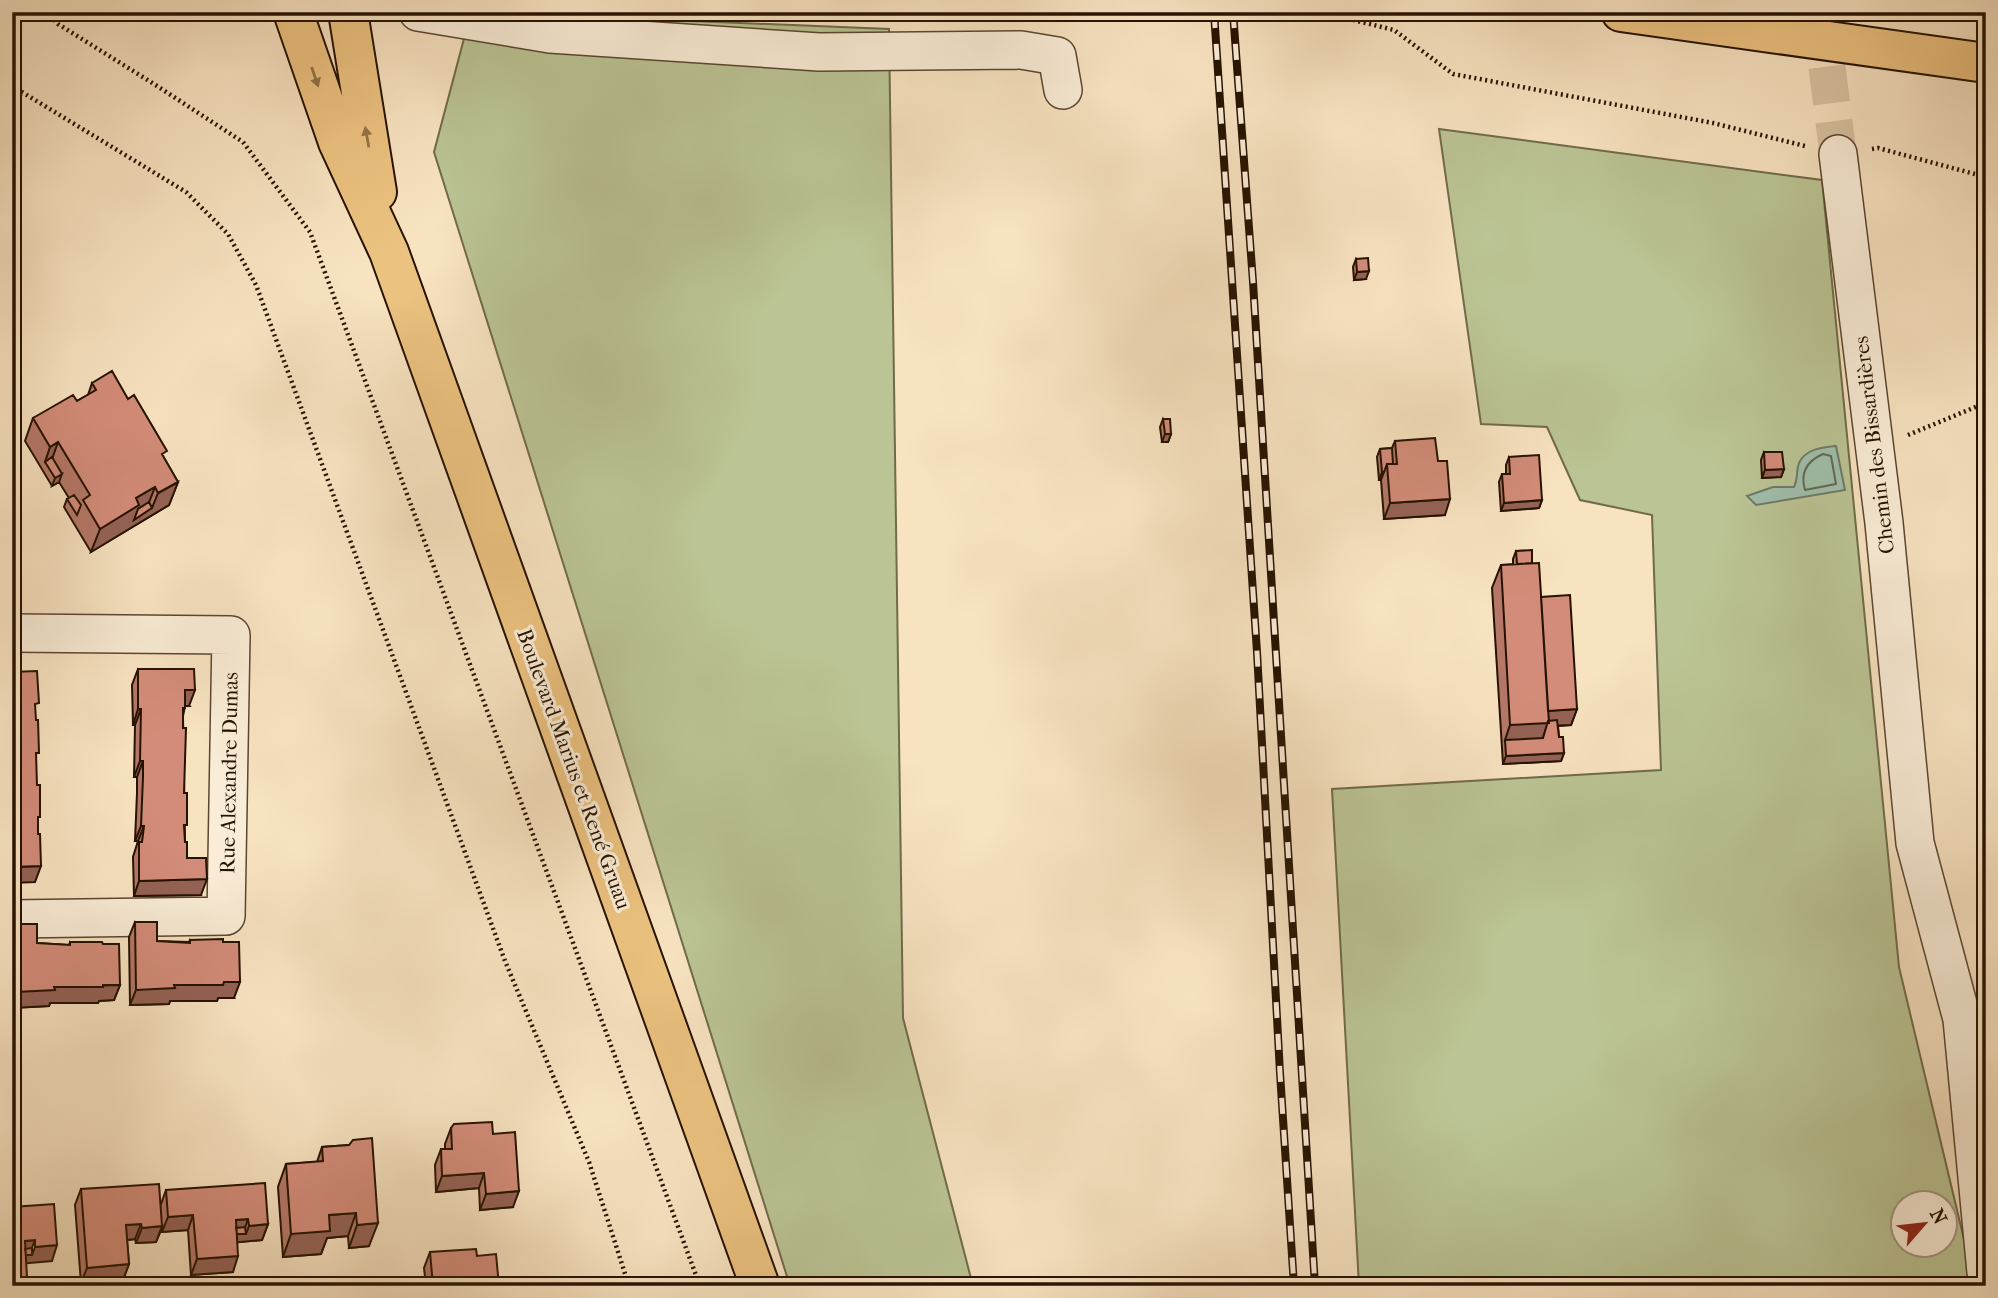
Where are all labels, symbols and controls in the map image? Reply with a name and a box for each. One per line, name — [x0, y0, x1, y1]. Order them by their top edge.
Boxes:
one-way arrow — [310, 66, 321, 87]
one-way arrow — [361, 126, 372, 148]
street label: Chemin des Bissardières — [1849, 334, 1899, 555]
street label: Boulevard Marius et René Gruau — [512, 626, 636, 913]
street label: Rue Alexandre Dumas — [215, 672, 243, 874]
north arrow — [1890, 1190, 1960, 1260]
text: N — [1925, 1205, 1951, 1229]

